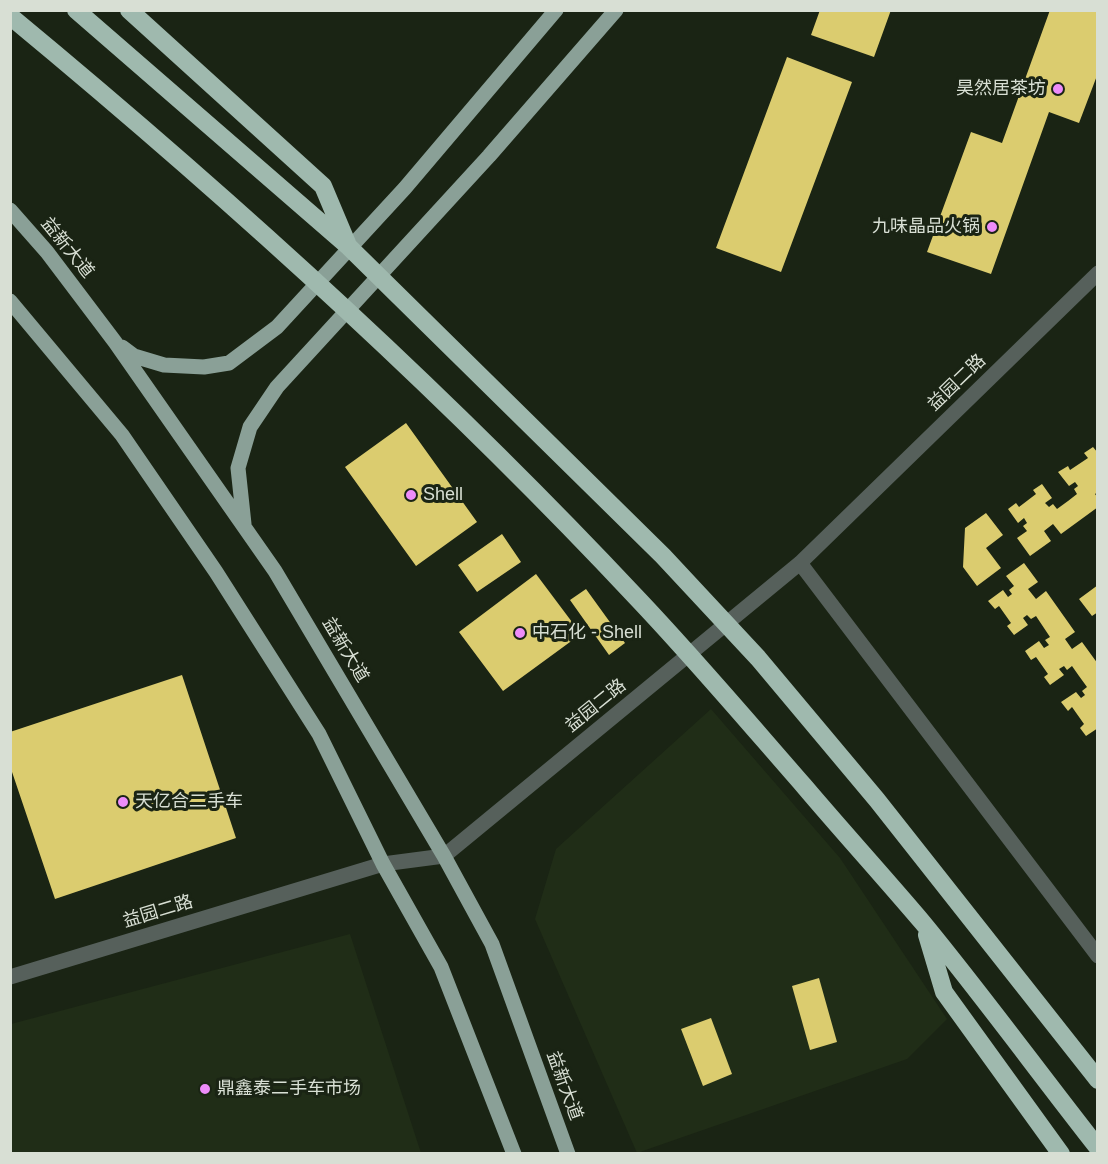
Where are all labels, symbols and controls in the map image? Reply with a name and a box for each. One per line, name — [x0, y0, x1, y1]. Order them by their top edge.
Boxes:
place label: 昊然居茶坊 — [956, 78, 1046, 100]
marker: 昊然居茶坊 — [1051, 82, 1065, 96]
street label: 益新大道 — [36, 213, 98, 283]
place label: 九味晶品火锅 — [872, 216, 980, 238]
marker: 九味晶品火锅 — [985, 220, 999, 234]
street label: 益园二路 — [924, 350, 990, 416]
place label: Shell — [423, 484, 463, 506]
marker: Shell — [404, 488, 418, 502]
street label: 益新大道 — [317, 614, 373, 686]
place label: 中石化 - Shell — [532, 622, 642, 644]
marker: 中石化 - Shell — [513, 626, 527, 640]
street label: 益园二路 — [561, 675, 631, 737]
place label: 天亿合二手车 — [135, 791, 243, 813]
marker: 天亿合二手车 — [116, 795, 130, 809]
street label: 益园二路 — [120, 891, 196, 933]
street label: 益新大道 — [542, 1048, 586, 1124]
place label: 鼎鑫泰二手车市场 — [217, 1078, 361, 1100]
marker: 鼎鑫泰二手车市场 — [198, 1082, 212, 1096]

